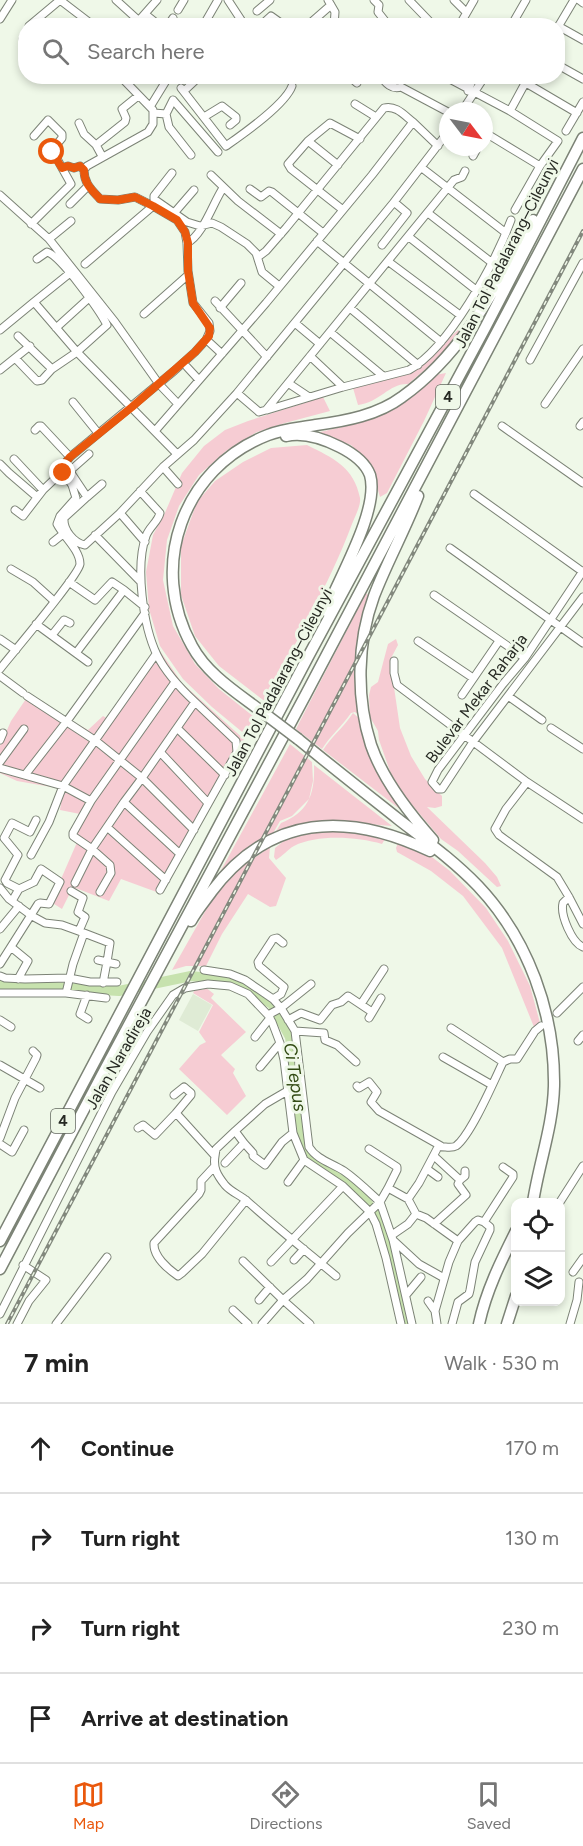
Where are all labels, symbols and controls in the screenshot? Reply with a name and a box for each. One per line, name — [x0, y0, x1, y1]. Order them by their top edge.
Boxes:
search box — [18, 18, 565, 84]
icon: search — [39, 35, 72, 68]
text: Search here — [87, 38, 205, 65]
north arrow — [439, 102, 493, 156]
route start — [38, 138, 64, 164]
street label: Jalan Tol Padalarang–Cileunyi — [450, 155, 563, 351]
road number: 4 — [436, 385, 460, 409]
route end — [49, 459, 75, 485]
street label: Jalan Tol Padalarang–Cileunyi — [221, 585, 336, 779]
street label: Bulevar Mekar Raharja — [422, 630, 531, 767]
street label: Jalan Naradireja — [82, 1004, 155, 1113]
water label: Ci Tepus — [279, 1041, 311, 1114]
road number: 4 — [51, 1109, 75, 1133]
map controls — [511, 1198, 565, 1306]
button: locate — [511, 1198, 565, 1252]
button: layers — [511, 1252, 565, 1306]
text: 7 min — [24, 1347, 89, 1379]
text: Walk · 530 m — [444, 1351, 559, 1375]
icon: ahead — [24, 1432, 57, 1465]
text: Continue — [81, 1435, 174, 1462]
text: 170 m — [505, 1436, 559, 1460]
icon: right — [24, 1522, 57, 1555]
text: Turn right — [81, 1525, 180, 1552]
text: 130 m — [505, 1526, 559, 1550]
icon: right — [24, 1612, 57, 1645]
text: Turn right — [81, 1615, 180, 1642]
text: 230 m — [502, 1616, 559, 1640]
icon: arrive — [24, 1702, 57, 1735]
text: Arrive at destination — [81, 1705, 289, 1732]
tab: Map — [72, 1778, 105, 1833]
tab: Directions — [249, 1778, 322, 1833]
tab: Saved — [467, 1778, 511, 1833]

